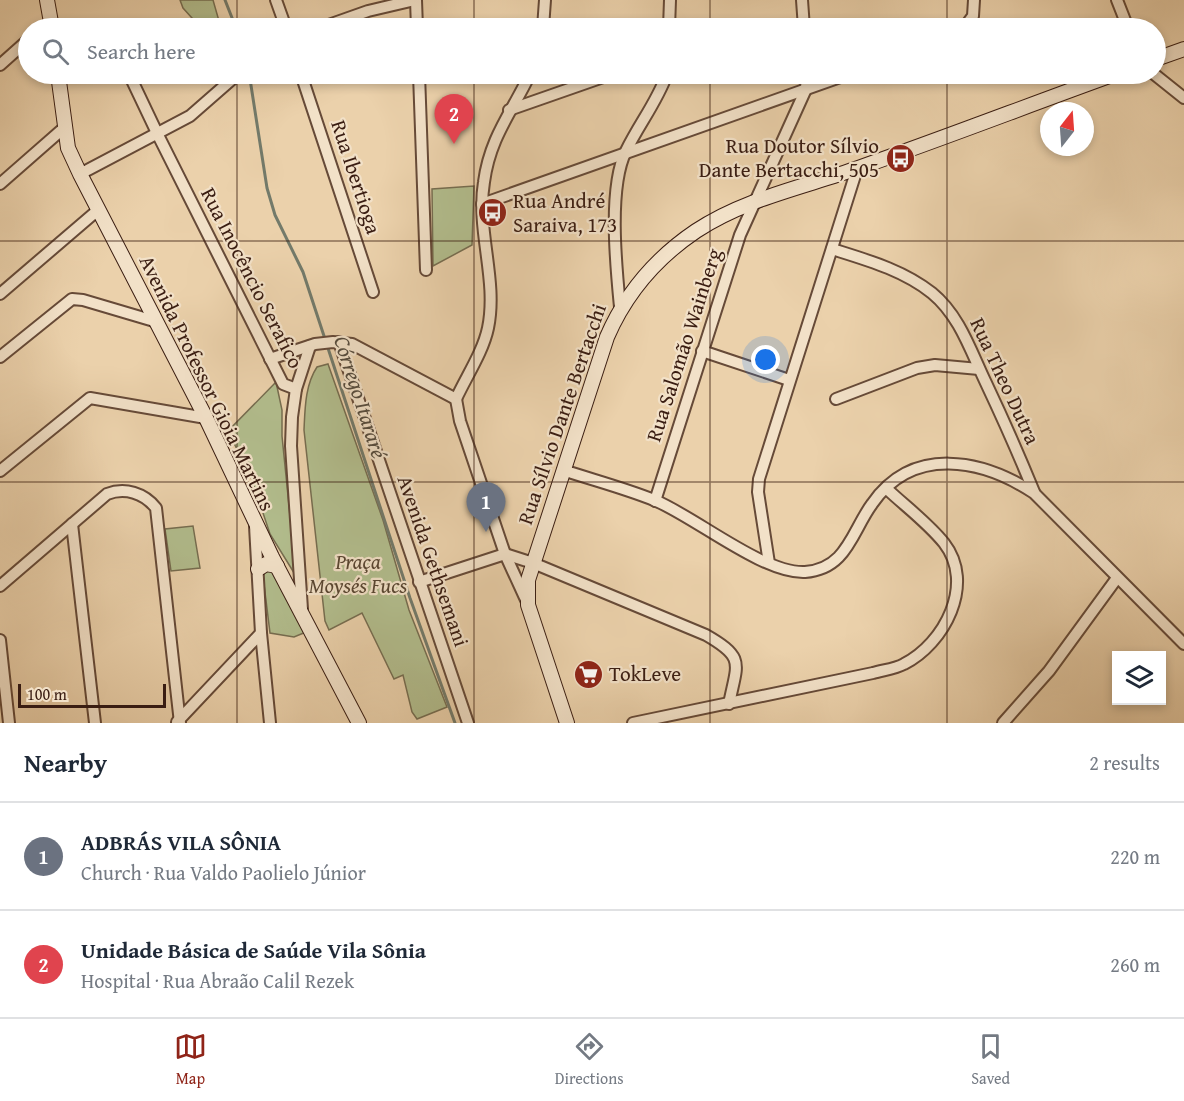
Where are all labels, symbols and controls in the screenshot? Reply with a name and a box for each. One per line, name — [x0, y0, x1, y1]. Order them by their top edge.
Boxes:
search box — [18, 18, 1166, 84]
icon: search — [39, 35, 72, 68]
text: Search here — [87, 35, 196, 67]
pin: 2 — [434, 94, 474, 144]
north arrow — [1040, 102, 1094, 156]
street label: Rua Ibertioga — [323, 116, 390, 238]
place label: Rua Doutor Sílvio Dante Bertacchi, 505 — [699, 130, 879, 185]
bus stop icon: Rua Doutor Sílvio Dante Bertacchi, 505 — [884, 142, 916, 174]
street label: Rua Inocêncio Serafico — [193, 182, 312, 374]
place label: Rua André Saraiva, 173 — [513, 185, 617, 240]
bus stop icon: Rua André Saraiva, 173 — [476, 197, 508, 229]
street label: Rua Salomão Wainberg — [638, 244, 730, 446]
street label: Avenida Professor Gioia Martins — [132, 250, 283, 516]
street label: Rua Sílvio Dante Bertacchi — [509, 299, 614, 528]
street label: Rua Theo Dutra — [963, 312, 1048, 449]
water label: Córrego Itararé — [326, 332, 396, 463]
your location — [751, 345, 780, 374]
street label: Avenida Gethsemani — [390, 471, 477, 651]
pin: 1 — [466, 482, 506, 532]
park label: Praça Moysés Fucs — [309, 546, 408, 601]
map controls — [1112, 651, 1166, 705]
button: layers — [1112, 651, 1166, 705]
supermarket icon: TokLeve — [572, 658, 604, 690]
place label: TokLeve — [609, 658, 681, 689]
scale bar — [18, 681, 166, 708]
text: 100 m — [27, 682, 67, 706]
text: Nearby — [24, 743, 107, 782]
text: 2 results — [1089, 748, 1160, 777]
text: ADBRÁS VILA SÔNIA — [81, 826, 281, 858]
text: 1 — [38, 842, 49, 871]
text: 220 m — [1110, 842, 1160, 871]
text: Church · Rua Valdo Paolielo Júnior — [81, 858, 366, 887]
text: Unidade Básica de Saúde Vila Sônia — [81, 934, 426, 966]
text: 2 — [38, 950, 49, 979]
text: 260 m — [1110, 950, 1160, 979]
text: Hospital · Rua Abraão Calil Rezek — [81, 966, 354, 995]
tab: Map — [174, 1030, 207, 1090]
tab: Directions — [555, 1030, 624, 1090]
tab: Saved — [971, 1030, 1010, 1090]

